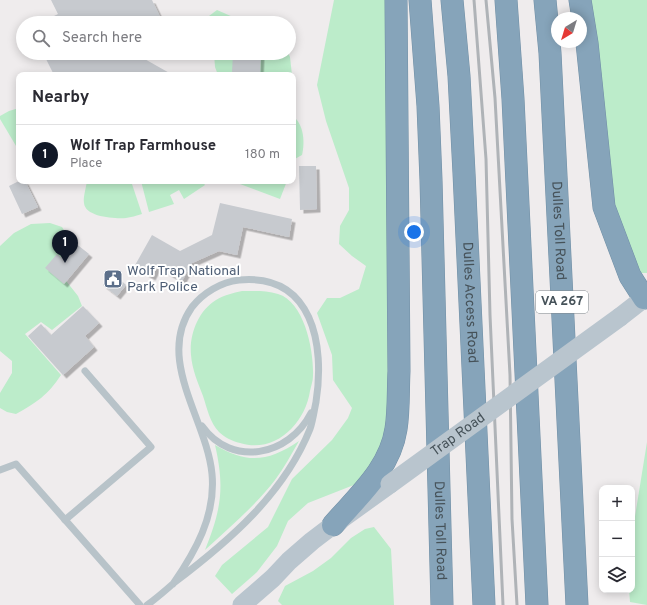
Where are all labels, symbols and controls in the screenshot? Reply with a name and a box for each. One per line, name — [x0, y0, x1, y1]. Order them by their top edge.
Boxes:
north arrow — [551, 12, 587, 48]
search box — [16, 16, 296, 60]
icon: search — [30, 27, 52, 49]
text: Search here — [62, 29, 142, 48]
text: Nearby — [32, 87, 89, 109]
text: Wolf Trap Farmhouse — [70, 137, 216, 156]
text: 1 — [42, 147, 48, 163]
text: 180 m — [245, 147, 280, 163]
text: Place — [70, 156, 102, 172]
street label: Dulles Toll Road — [548, 181, 570, 281]
your location — [404, 222, 424, 242]
pin: 1 — [52, 230, 78, 263]
street label: Dulles Access Road — [459, 241, 481, 363]
place label: Wolf Trap National Park Police — [127, 263, 240, 296]
public building icon: Wolf Trap National Park Police — [102, 268, 124, 290]
road number: VA 267 — [536, 291, 588, 313]
street label: Trap Road — [427, 409, 489, 460]
street label: Dulles Toll Road — [430, 481, 450, 580]
map controls — [599, 485, 635, 593]
button: + — [599, 485, 635, 521]
button: − — [599, 521, 635, 557]
button: layers — [599, 557, 635, 593]

